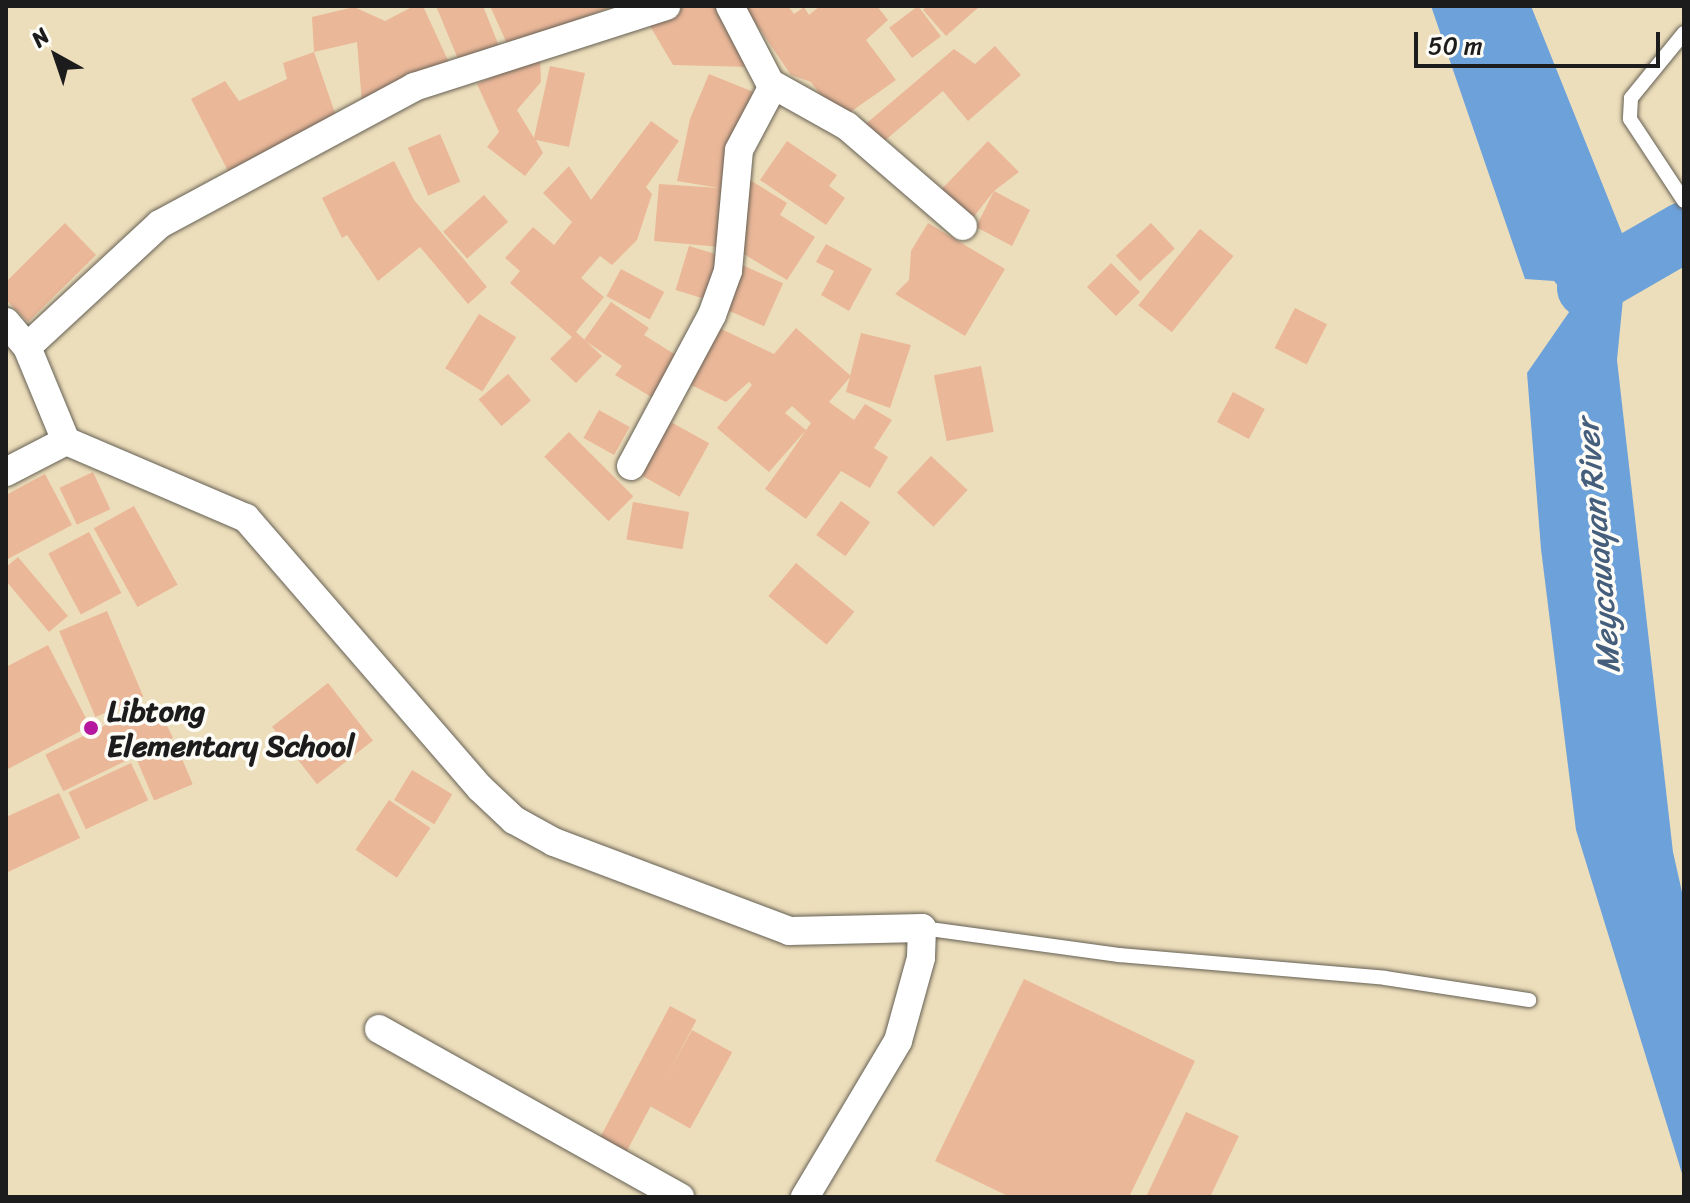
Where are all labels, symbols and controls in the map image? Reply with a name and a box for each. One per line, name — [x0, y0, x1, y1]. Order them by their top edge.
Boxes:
north arrow — [16, 16, 96, 96]
scale bar — [1418, 16, 1664, 66]
text: N — [22, 17, 59, 57]
text: 50 m — [1428, 25, 1483, 67]
water label: Meycauayan River — [1569, 417, 1629, 675]
place label: Libtong Elementary School — [107, 693, 355, 764]
marker: Libtong Elementary School — [82, 719, 100, 737]

